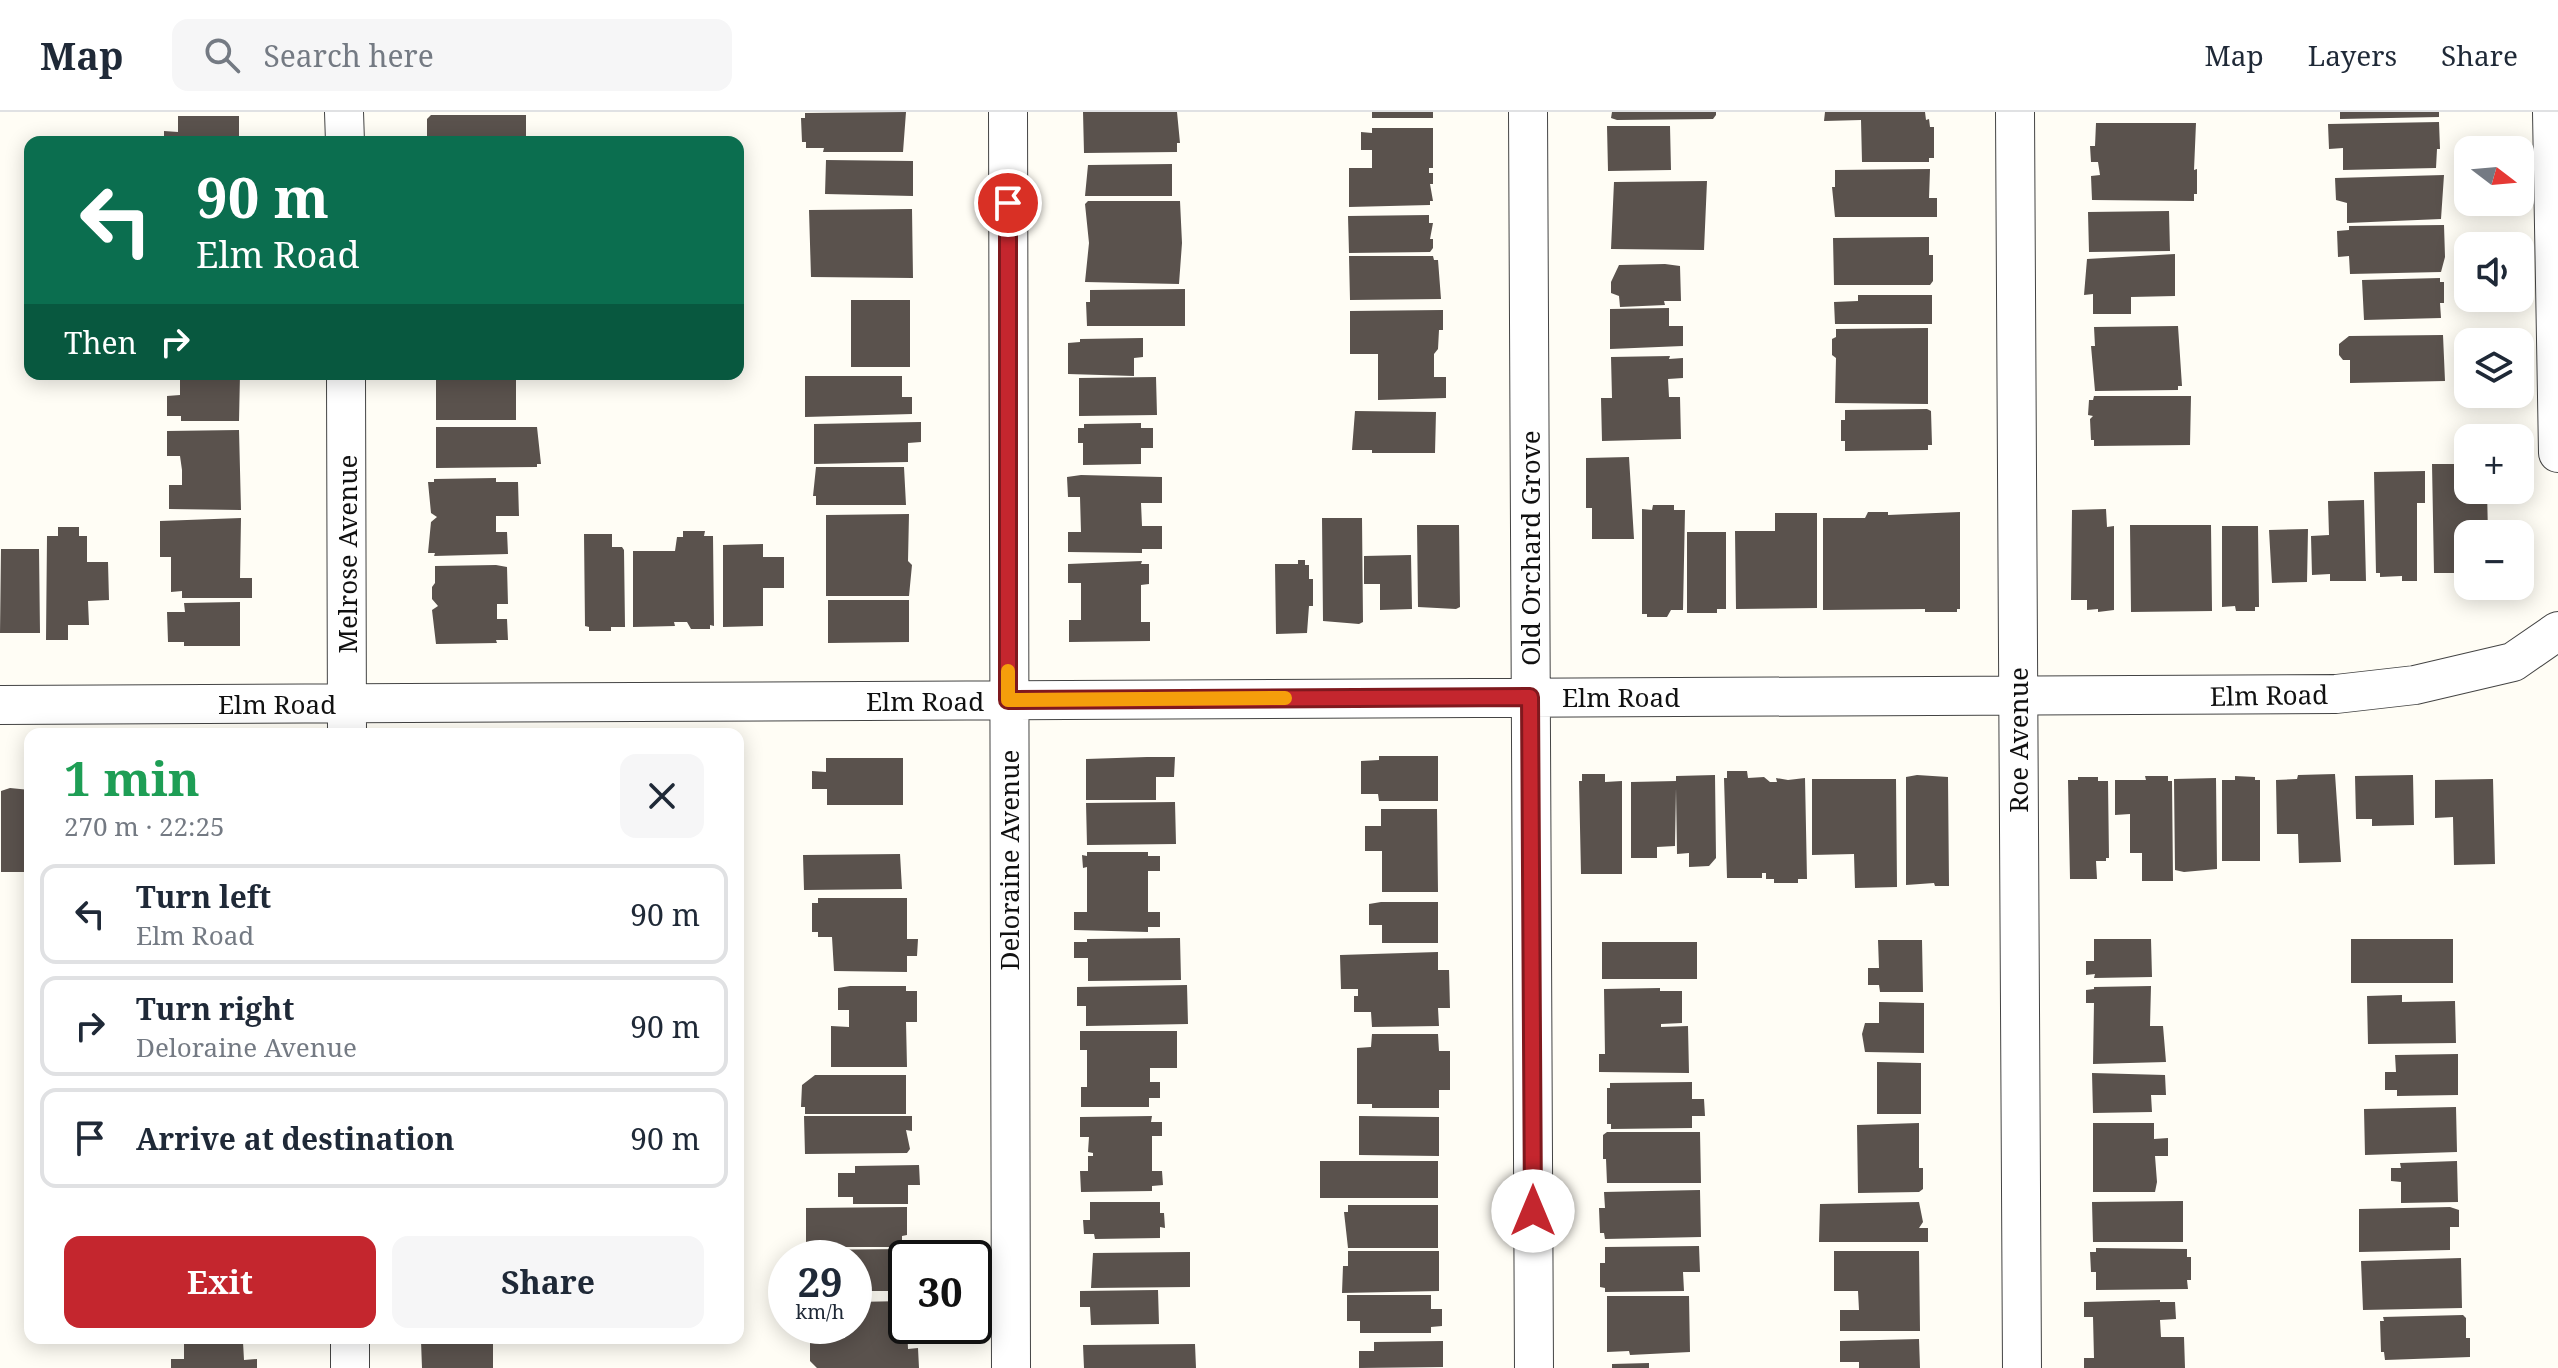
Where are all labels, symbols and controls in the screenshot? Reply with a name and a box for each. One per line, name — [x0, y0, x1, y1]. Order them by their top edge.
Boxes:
search box — [172, 19, 732, 91]
text: Map — [40, 29, 124, 81]
icon: search — [200, 33, 244, 77]
text: Search here — [264, 35, 434, 76]
text: Map — [2205, 36, 2264, 74]
text: Layers — [2308, 36, 2397, 74]
text: Share — [2441, 36, 2518, 74]
north arrow — [2454, 136, 2534, 216]
map controls — [2454, 136, 2534, 600]
text: 90 m — [196, 158, 329, 234]
icon: left — [64, 168, 168, 272]
pin — [974, 169, 1042, 237]
icon: arrive — [986, 181, 1030, 225]
text: Elm Road — [196, 230, 360, 279]
button: sound — [2454, 232, 2534, 312]
icon: right — [153, 320, 197, 364]
text: Then — [64, 322, 137, 363]
button: layers — [2454, 328, 2534, 408]
button: + — [2454, 424, 2534, 504]
street label: Old Orchard Grove — [1512, 430, 1548, 666]
street label: Melrose Avenue — [329, 455, 365, 653]
button: − — [2454, 520, 2534, 600]
street label: Roe Avenue — [2000, 667, 2036, 813]
street label: Elm Road — [2210, 676, 2328, 714]
street label: Elm Road — [1562, 679, 1680, 715]
street label: Elm Road — [866, 683, 984, 719]
street label: Elm Road — [218, 686, 336, 722]
text: 1 min — [64, 745, 200, 810]
street label: Deloraine Avenue — [991, 750, 1027, 970]
button: close — [620, 754, 704, 838]
text: 270 m · 22:25 — [64, 808, 225, 844]
text: Turn left — [136, 876, 271, 917]
icon: left — [68, 892, 112, 936]
text: 90 m — [630, 894, 700, 935]
text: Elm Road — [136, 917, 254, 953]
text: Turn right — [136, 988, 294, 1029]
icon: right — [68, 1004, 112, 1048]
text: 90 m — [630, 1006, 700, 1047]
text: Deloraine Avenue — [136, 1029, 357, 1065]
icon: arrive — [68, 1116, 112, 1160]
text: Arrive at destination — [136, 1118, 455, 1159]
text: 90 m — [630, 1118, 700, 1159]
position arrow — [1491, 1169, 1575, 1253]
button: Exit — [64, 1236, 376, 1328]
button: Share — [392, 1236, 704, 1328]
speed limit sign: 30 — [888, 1240, 992, 1344]
text: 29 — [797, 1254, 843, 1309]
text: km/h — [795, 1298, 845, 1325]

